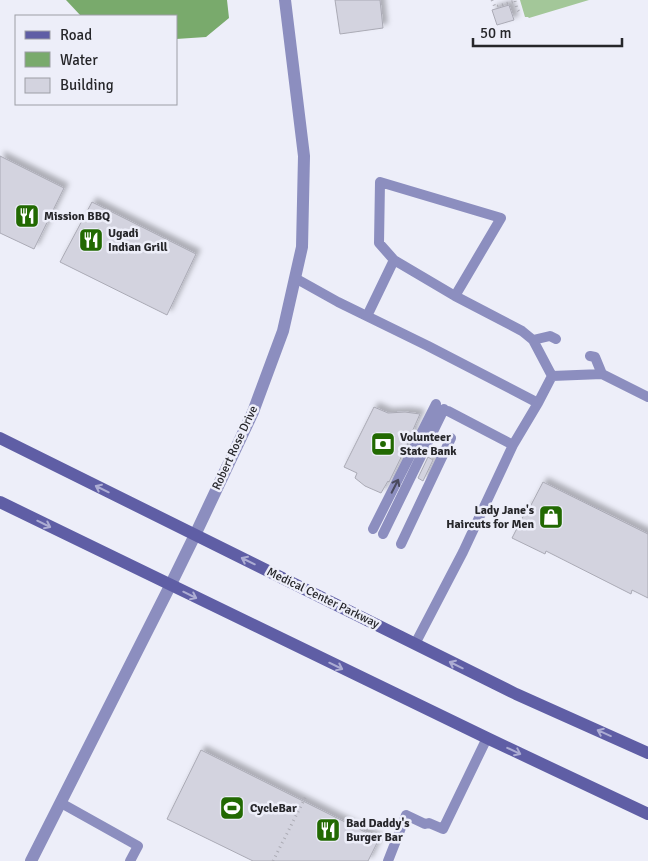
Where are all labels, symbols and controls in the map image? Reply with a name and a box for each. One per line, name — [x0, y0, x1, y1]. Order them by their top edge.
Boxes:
legend — [15, 15, 178, 105]
scale bar — [473, 15, 622, 47]
text: 50 m — [480, 24, 511, 42]
text: Road — [60, 26, 92, 44]
text: Water — [60, 51, 98, 69]
text: Building — [60, 76, 114, 94]
restaurant icon: Mission BBQ — [14, 203, 40, 229]
place label: Mission BBQ — [44, 209, 110, 224]
place label: Ugadi Indian Grill — [108, 226, 168, 255]
restaurant icon: Ugadi Indian Grill — [78, 227, 104, 253]
street label: Robert Rose Drive — [209, 404, 261, 492]
place label: Volunteer State Bank — [400, 430, 457, 459]
bank icon: Volunteer State Bank — [370, 431, 396, 457]
one-way arrow — [390, 478, 400, 493]
one-way arrow — [95, 484, 110, 494]
place label: Lady Jane's Haircuts for Men — [446, 503, 535, 532]
shop icon: Lady Jane's Haircuts for Men — [538, 504, 564, 530]
one-way arrow — [36, 520, 51, 529]
one-way arrow — [241, 556, 256, 565]
street label: Medical Center Parkway — [264, 564, 382, 632]
one-way arrow — [182, 591, 197, 600]
one-way arrow — [449, 659, 464, 669]
one-way arrow — [328, 661, 343, 671]
one-way arrow — [597, 728, 612, 738]
one-way arrow — [506, 747, 521, 756]
sports icon: CycleBar — [219, 795, 245, 821]
place label: CycleBar — [250, 801, 297, 816]
place label: Bad Daddy's Burger Bar — [346, 816, 410, 845]
restaurant icon: Bad Daddy's Burger Bar — [315, 817, 341, 843]

